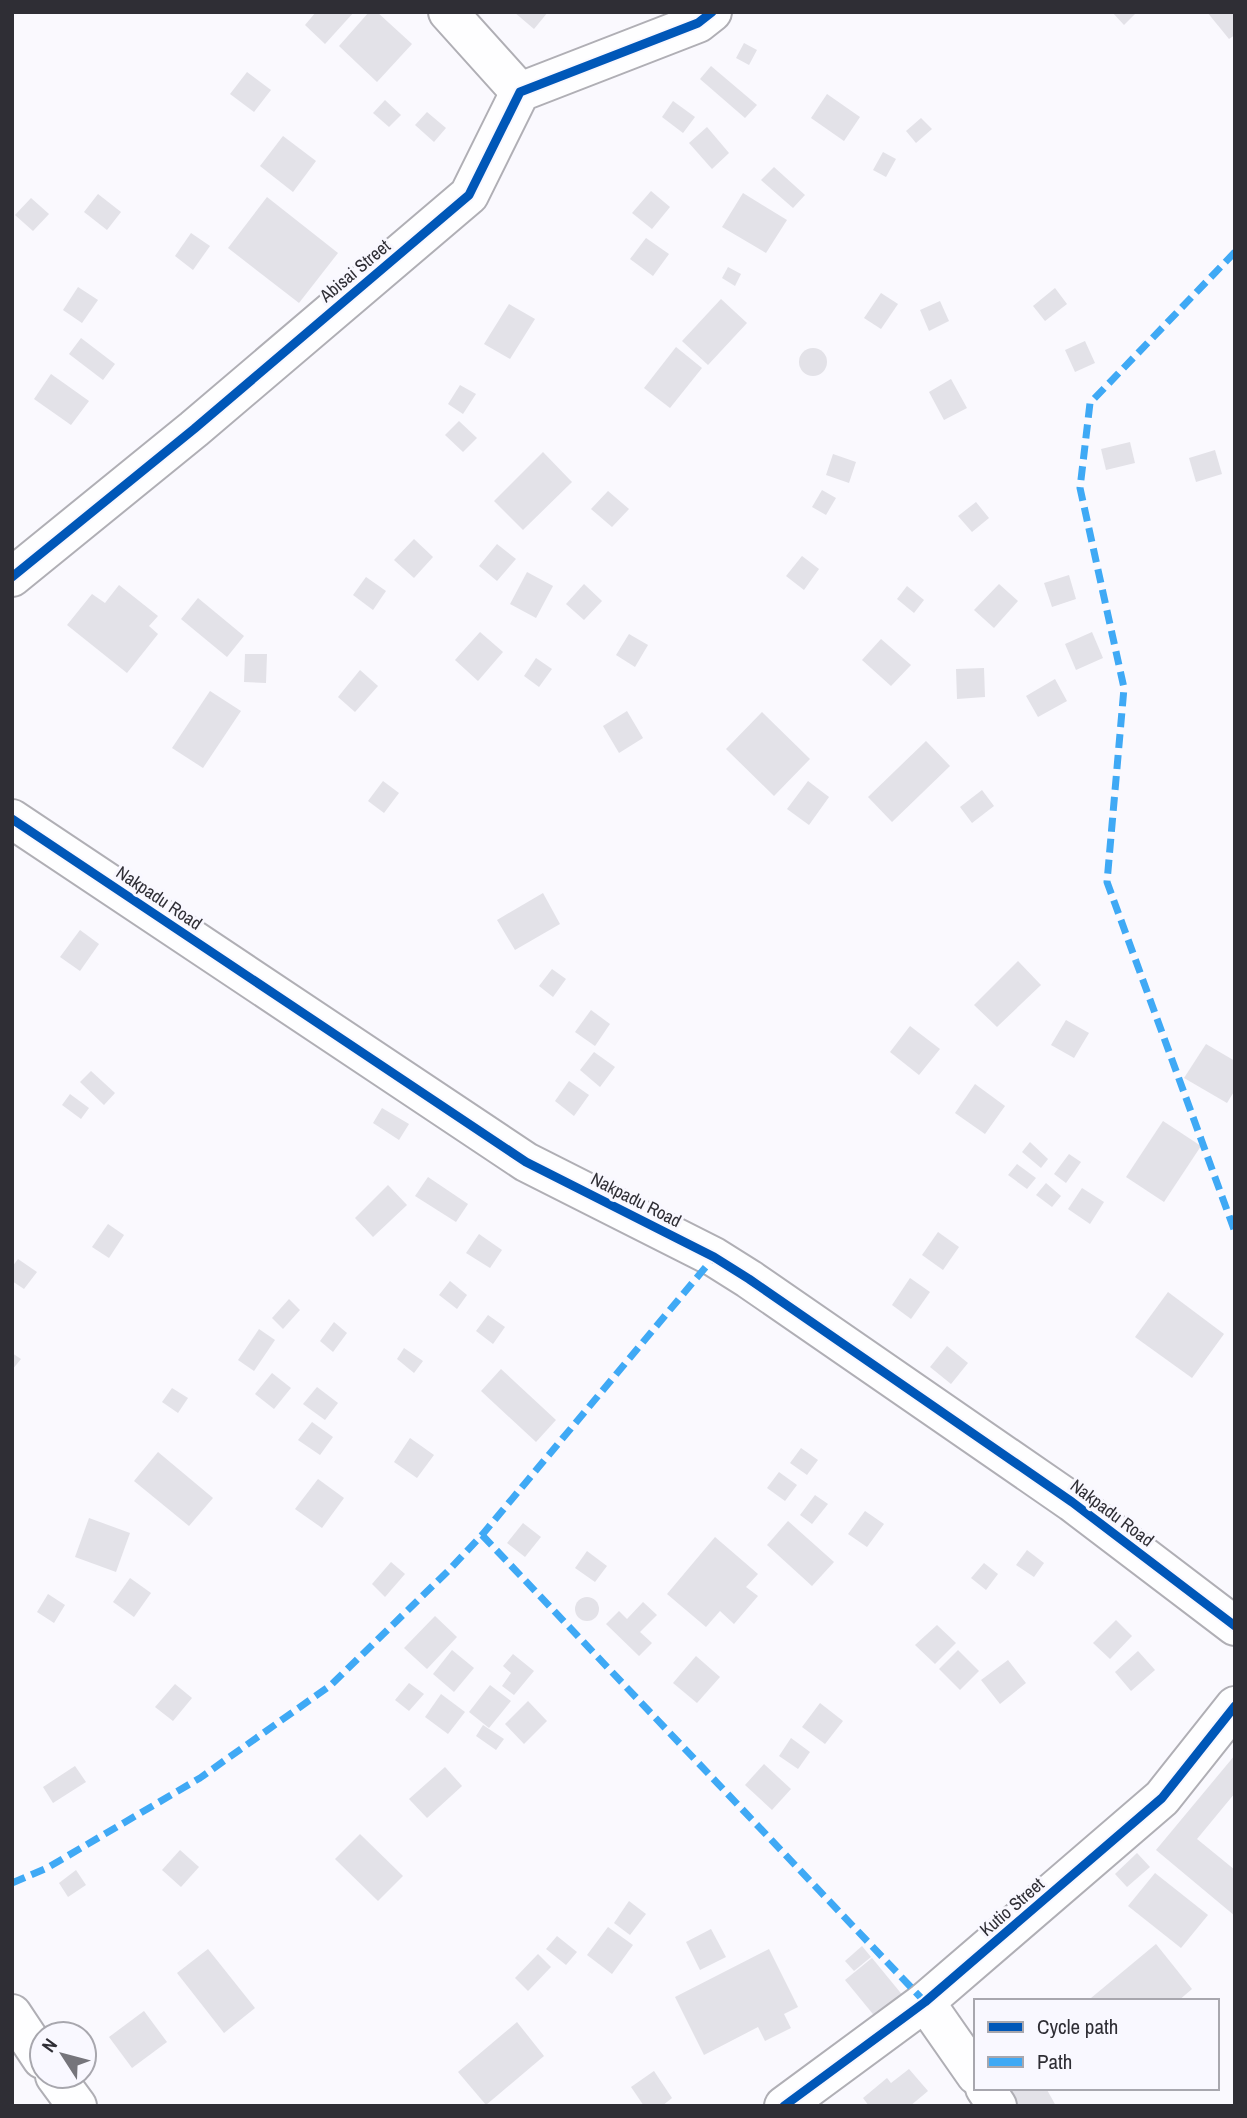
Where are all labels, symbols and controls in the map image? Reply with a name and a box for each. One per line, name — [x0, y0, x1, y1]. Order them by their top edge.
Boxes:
street label: Abisai Street — [313, 234, 395, 308]
street label: Nakpadu Road — [111, 860, 207, 935]
street label: Nakpadu Road — [587, 1166, 686, 1233]
street label: Nakpadu Road — [1065, 1473, 1159, 1552]
street label: Kutio Street — [974, 1872, 1049, 1942]
legend — [974, 1999, 1219, 2090]
text: Cycle path — [1037, 2012, 1118, 2041]
north arrow — [28, 2020, 98, 2090]
text: N — [35, 2033, 63, 2057]
text: Path — [1037, 2047, 1072, 2076]

